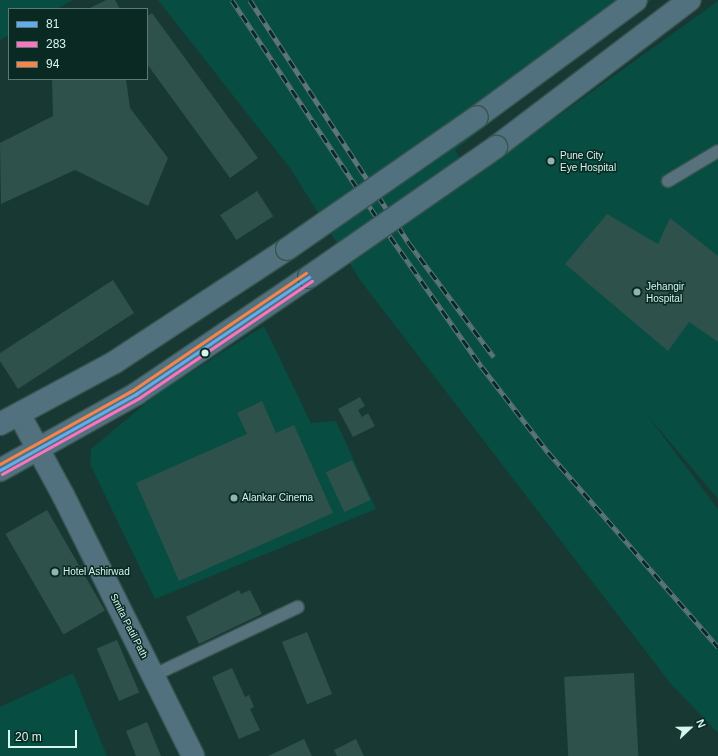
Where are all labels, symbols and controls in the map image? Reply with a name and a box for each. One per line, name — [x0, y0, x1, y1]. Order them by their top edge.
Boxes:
legend — [8, 8, 148, 80]
text: 81 — [46, 17, 59, 31]
text: 283 — [46, 37, 66, 51]
text: 94 — [46, 57, 59, 71]
place label: Pune City Eye Hospital — [560, 149, 616, 172]
marker: Pune City Eye Hospital — [545, 155, 557, 167]
place label: Jehangir Hospital — [646, 280, 684, 304]
marker: Jehangir Hospital — [631, 286, 643, 298]
unlabelled marker — [200, 348, 210, 358]
place label: Alankar Cinema — [242, 492, 313, 504]
marker: Alankar Cinema — [229, 493, 239, 503]
place label: Hotel Ashirwad — [63, 566, 130, 578]
marker: Hotel Ashirwad — [50, 567, 60, 577]
street label: Smita Patil Path — [108, 592, 150, 660]
north arrow — [670, 708, 710, 748]
text: N — [694, 718, 708, 729]
scale bar — [10, 722, 79, 748]
text: 20 m — [15, 730, 42, 744]

